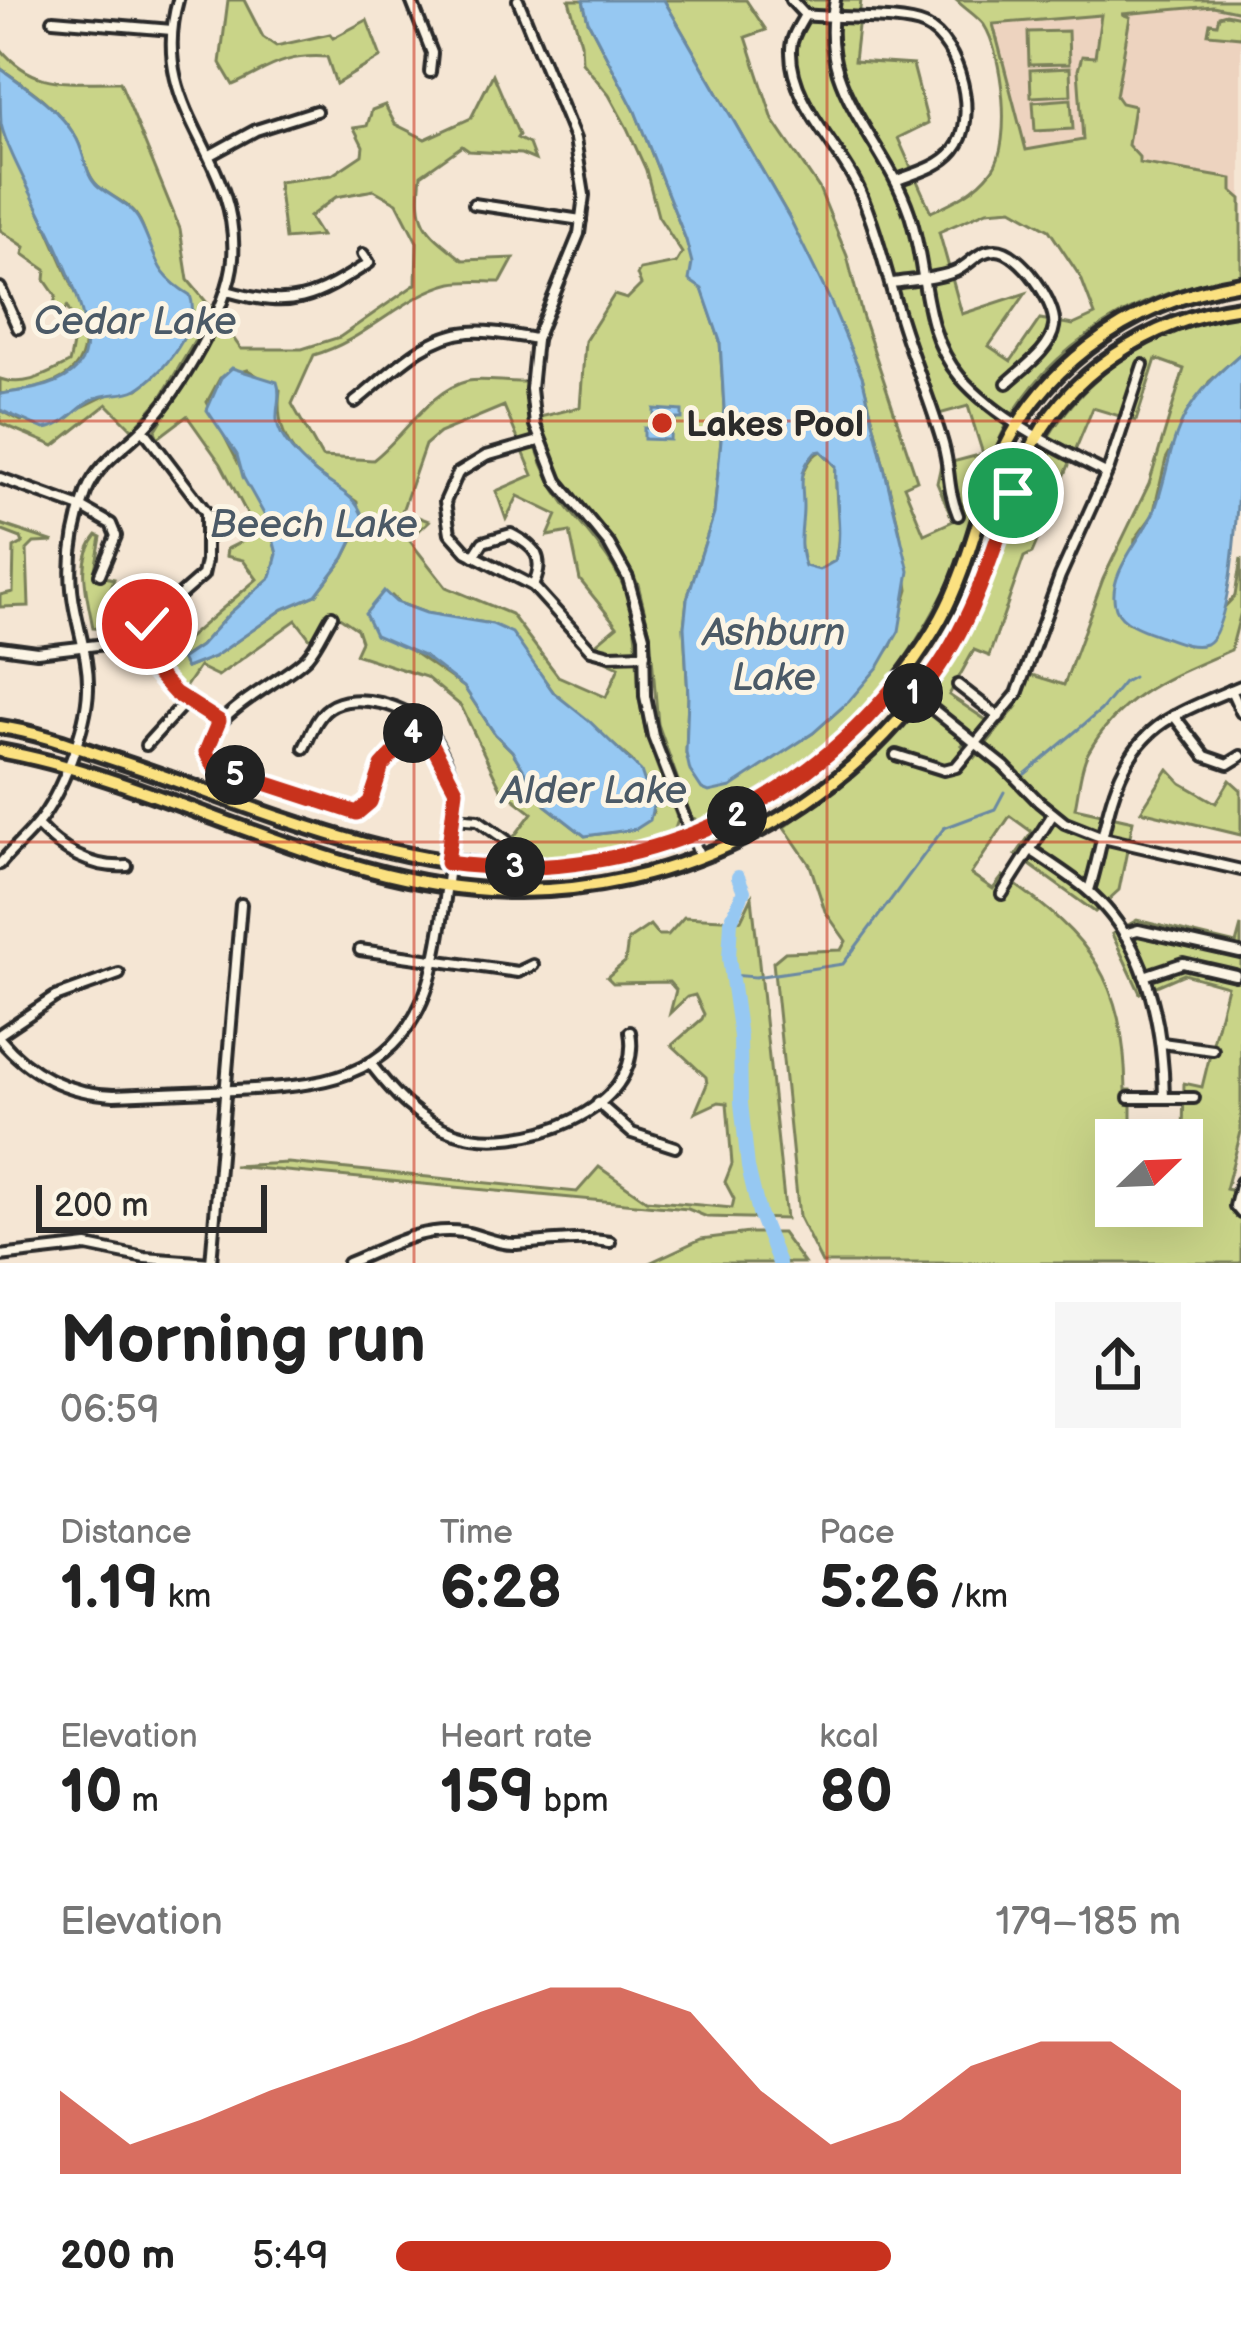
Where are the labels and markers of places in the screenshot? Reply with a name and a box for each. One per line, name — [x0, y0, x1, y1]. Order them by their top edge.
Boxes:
place label: Lakes Pool — [686, 404, 864, 447]
marker: Lakes Pool — [649, 410, 675, 436]
pin — [962, 442, 1064, 544]
pin — [96, 573, 198, 675]
pin: 1 — [883, 663, 943, 723]
pin: 4 — [383, 703, 443, 763]
pin: 5 — [205, 745, 265, 805]
pin: 2 — [707, 786, 767, 846]
pin: 3 — [485, 837, 545, 897]

